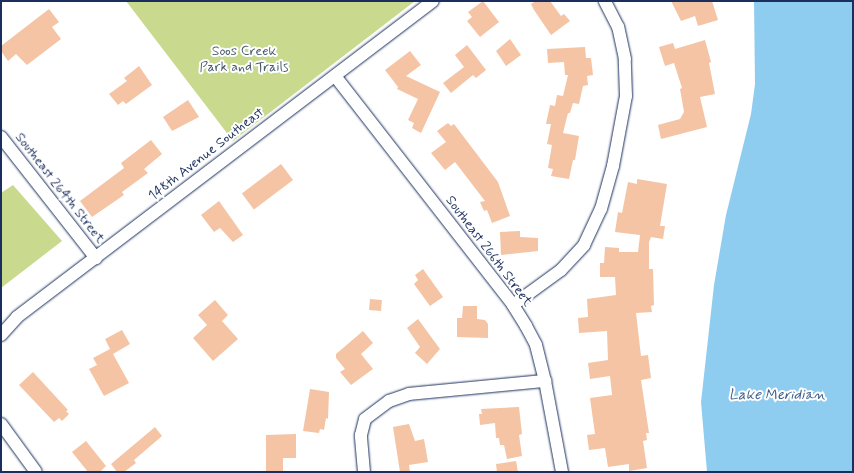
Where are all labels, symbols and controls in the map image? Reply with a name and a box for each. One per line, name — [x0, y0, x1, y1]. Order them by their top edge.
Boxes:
park label: Soos Creek Park and Trails — [200, 43, 288, 76]
street label: 148th Avenue Southeast — [146, 104, 266, 204]
street label: Southeast 264th Street — [11, 129, 109, 247]
street label: Southeast 266th Street — [442, 192, 536, 310]
water label: Lake Meridian — [730, 387, 824, 405]

